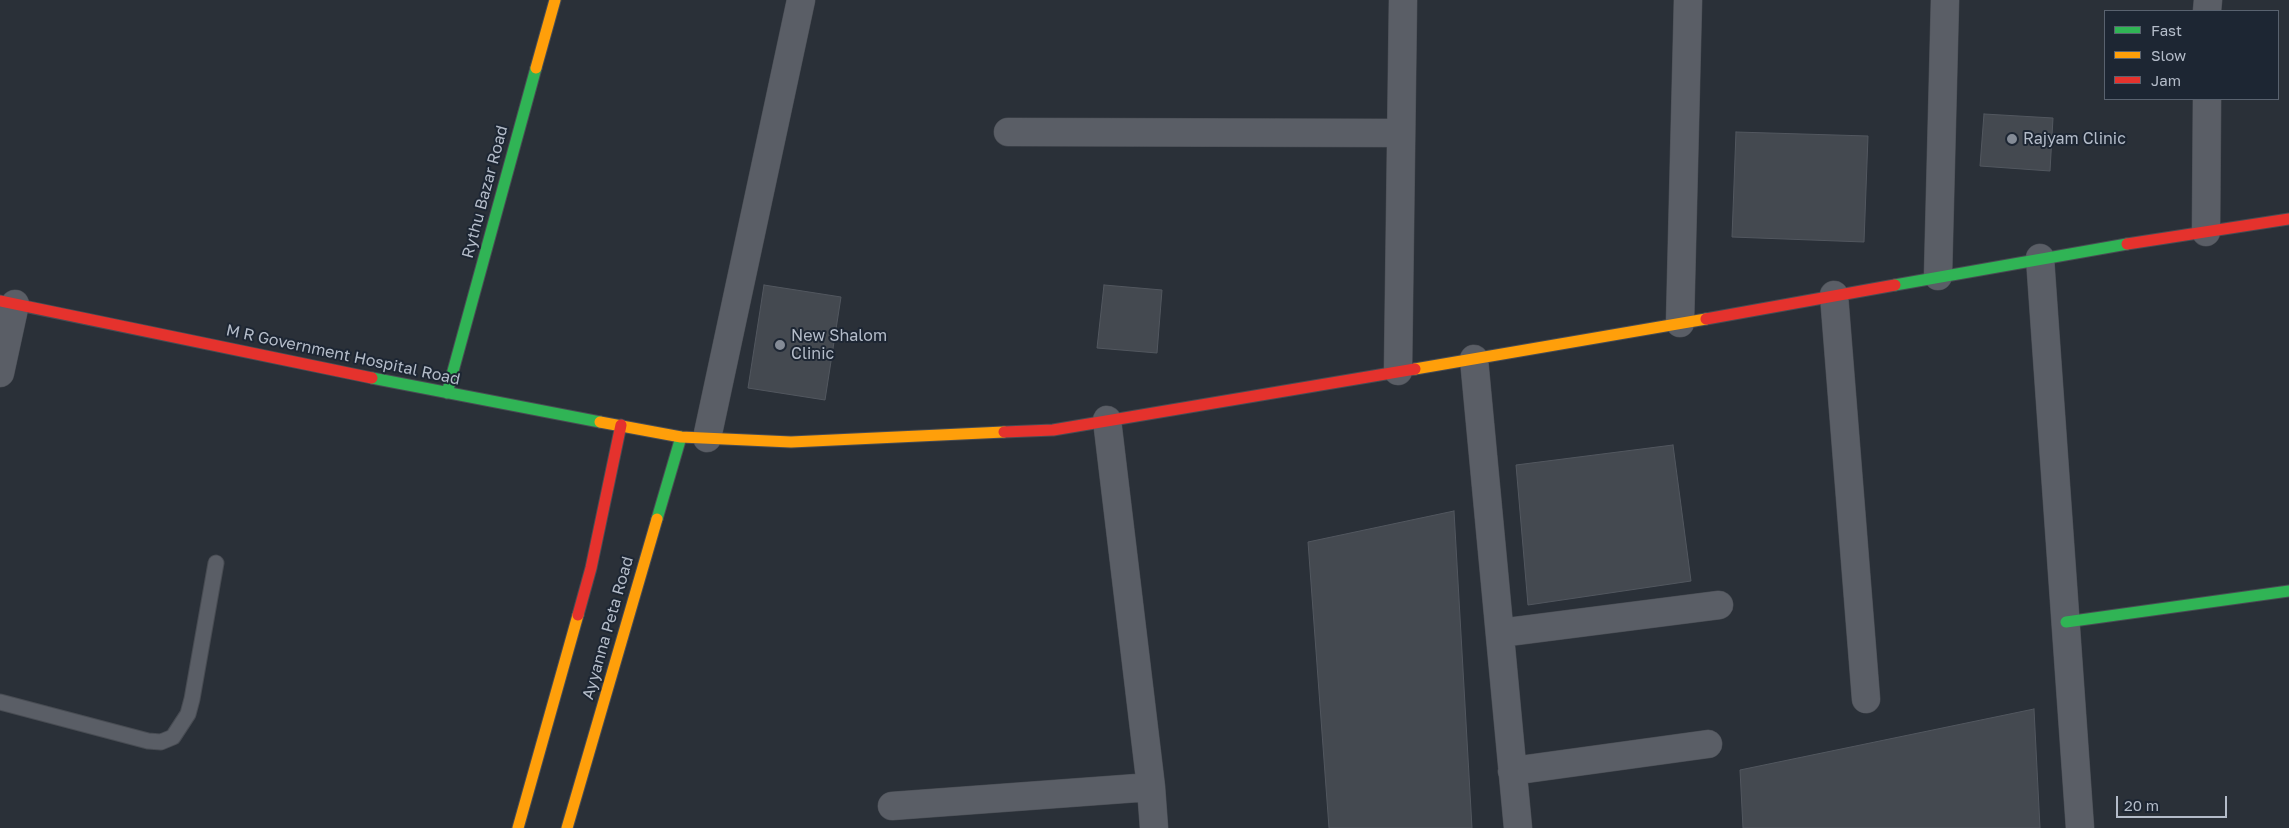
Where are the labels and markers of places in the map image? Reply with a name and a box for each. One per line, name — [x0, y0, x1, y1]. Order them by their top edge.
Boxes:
place label: Rajyam Clinic — [2023, 129, 2126, 149]
marker: Rajyam Clinic — [2005, 132, 2019, 146]
place label: New Shalom Clinic — [791, 326, 887, 364]
marker: New Shalom Clinic — [773, 338, 787, 352]

